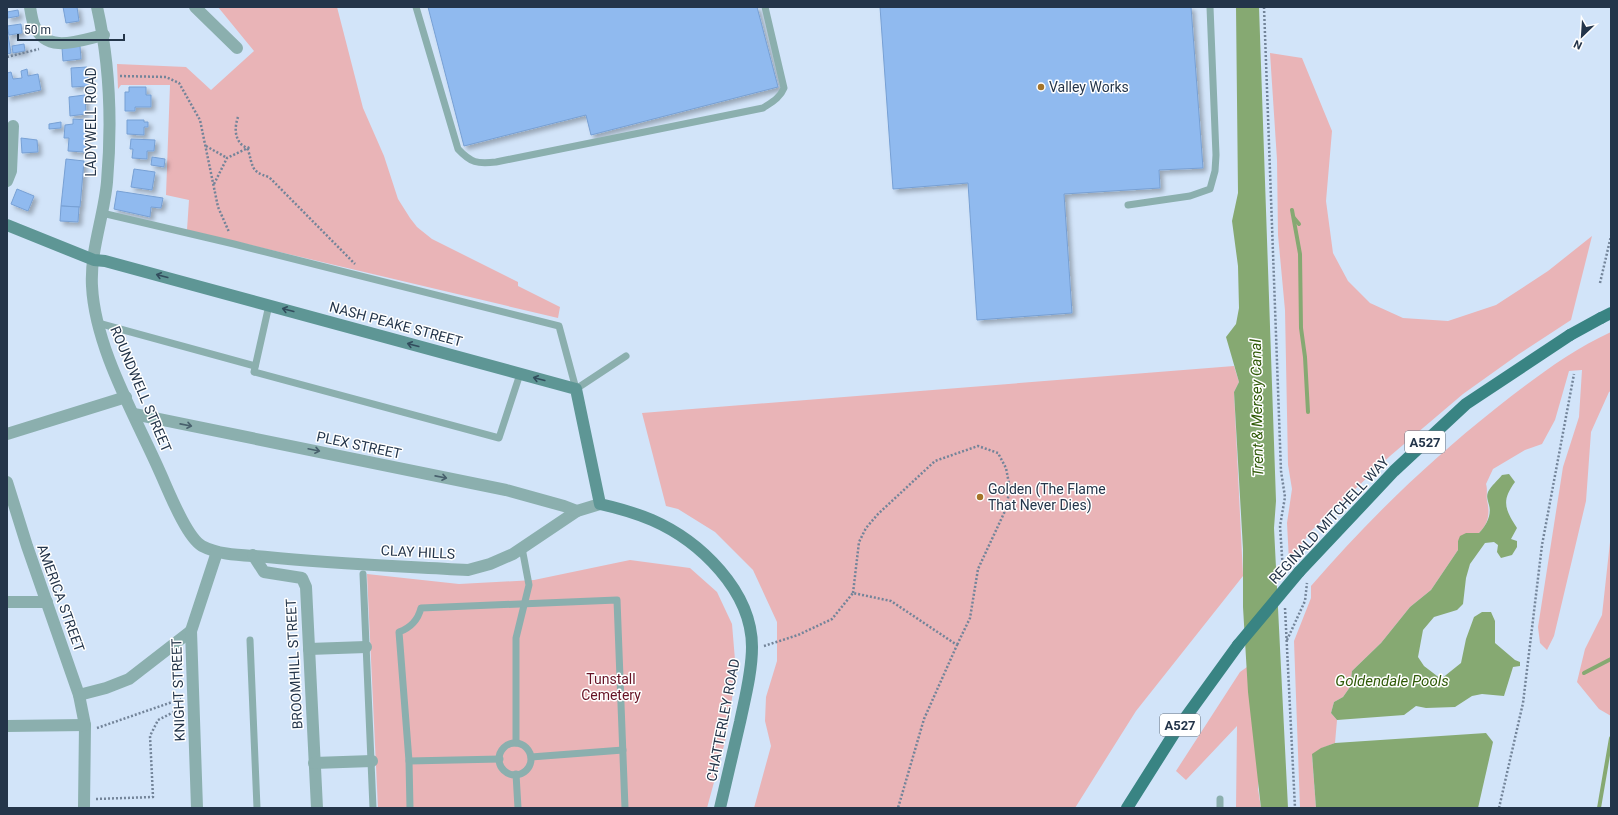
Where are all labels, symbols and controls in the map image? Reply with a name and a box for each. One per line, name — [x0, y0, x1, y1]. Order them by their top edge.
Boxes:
scale bar — [18, 16, 124, 42]
north arrow — [1562, 16, 1602, 56]
text: 50 m — [24, 23, 51, 37]
text: N — [1572, 37, 1584, 52]
street label: LADYWELL ROAD — [83, 67, 99, 177]
place label: Valley Works — [1049, 79, 1129, 95]
marker: Valley Works — [1036, 82, 1046, 92]
one-way arrow — [156, 272, 169, 279]
street label: NASH PEAKE STREET — [328, 299, 465, 350]
one-way arrow — [282, 306, 295, 314]
street label: ROUNDWELL STREET — [107, 324, 175, 455]
water label: Trent & Mersey Canal — [1247, 339, 1267, 477]
one-way arrow — [407, 341, 420, 348]
one-way arrow — [532, 375, 545, 382]
one-way arrow — [180, 421, 193, 429]
street label: PLEX STREET — [315, 428, 403, 462]
road number: A527 — [1405, 431, 1445, 453]
one-way arrow — [307, 447, 320, 455]
street label: REGINALD MITCHELL WAY — [1266, 453, 1393, 587]
one-way arrow — [434, 473, 447, 481]
place label: Golden (The Flame That Never Dies) — [988, 481, 1106, 514]
marker: Golden (The Flame That Never Dies) — [975, 492, 985, 502]
street label: AMERICA STREET — [34, 542, 88, 655]
street label: CLAY HILLS — [380, 542, 456, 562]
street label: BROOMHILL STREET — [283, 598, 305, 730]
street label: KNIGHT STREET — [168, 638, 188, 742]
street label: CHATTERLEY ROAD — [703, 657, 743, 783]
park label: Tunstall Cemetery — [581, 671, 641, 703]
water label: Goldendale Pools — [1335, 672, 1449, 690]
road number: A527 — [1160, 714, 1200, 736]

